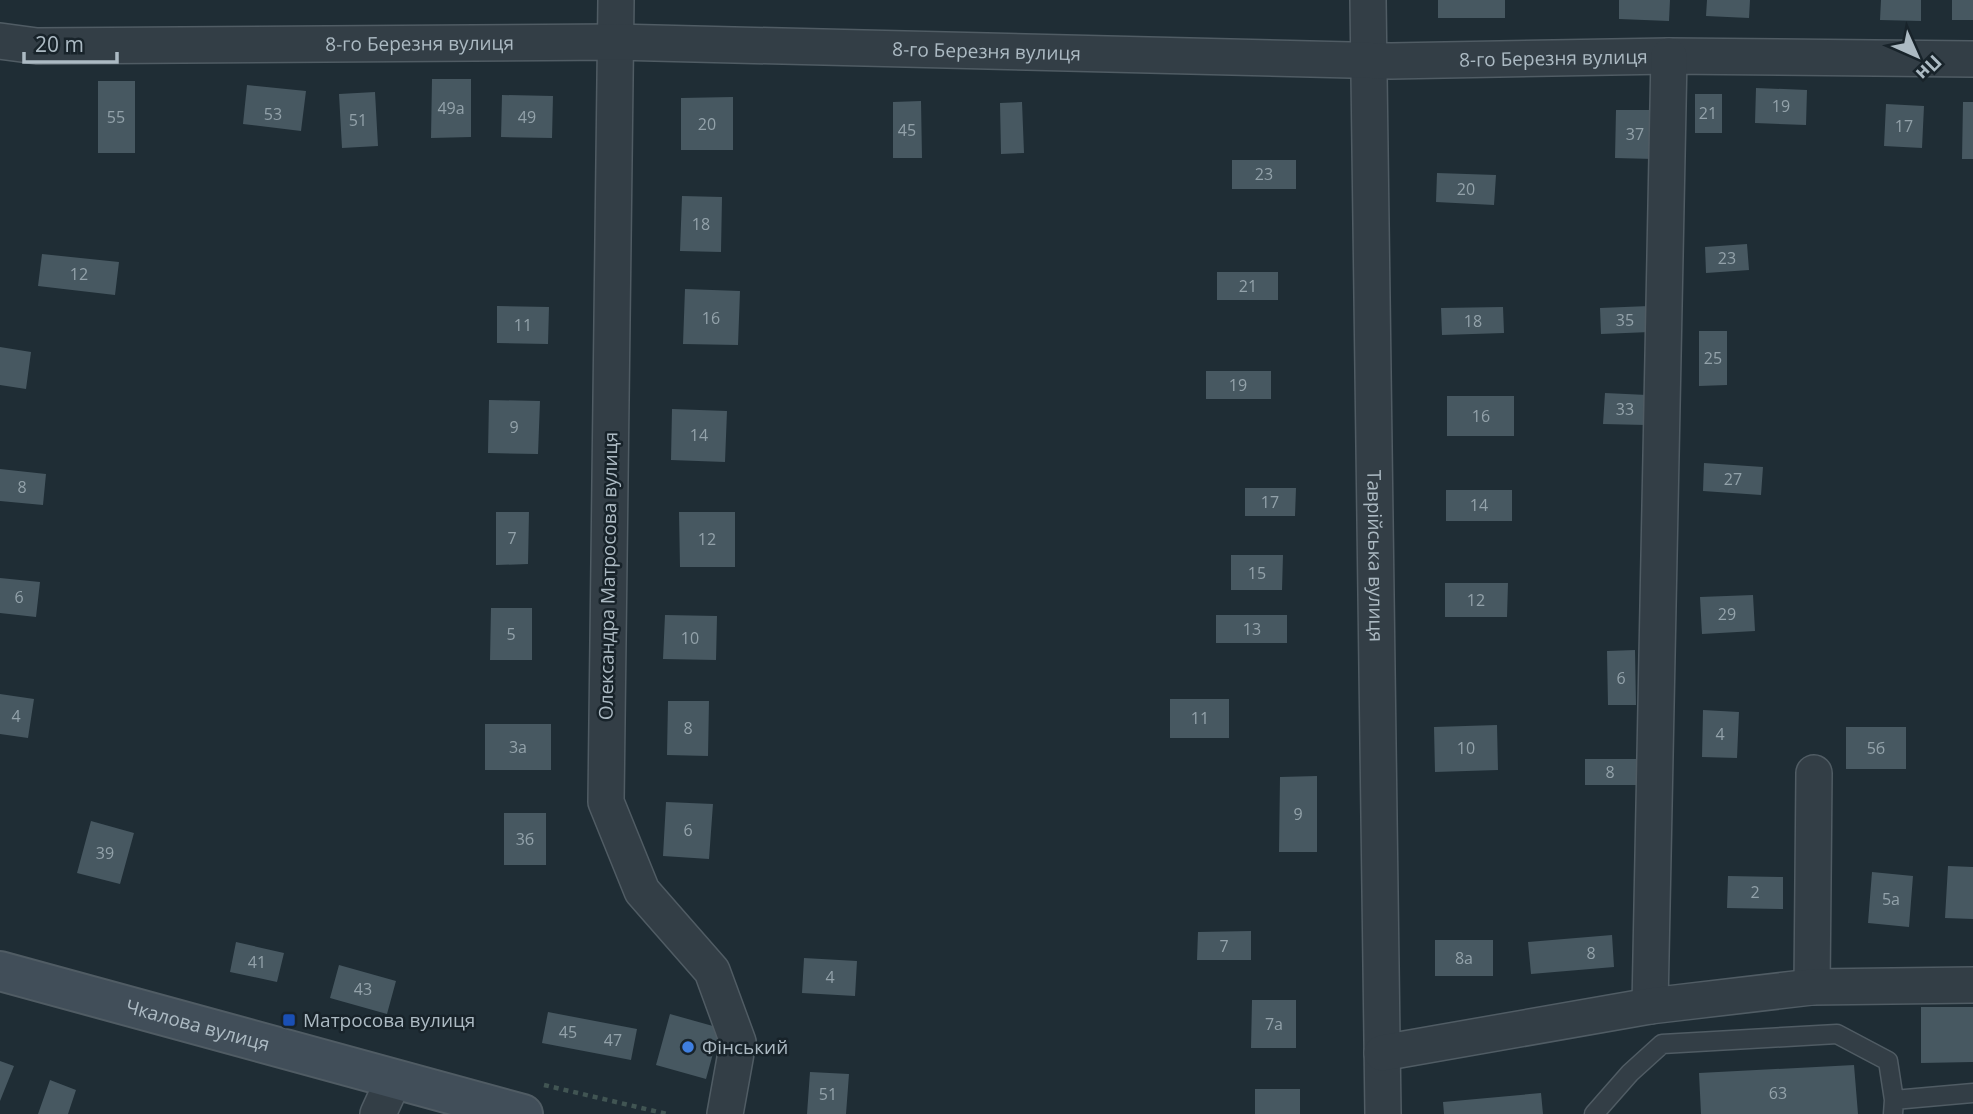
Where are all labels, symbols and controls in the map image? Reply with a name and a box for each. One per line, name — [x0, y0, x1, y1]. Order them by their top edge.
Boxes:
scale bar — [24, 21, 117, 65]
north arrow — [1882, 21, 1952, 91]
text: 20 m — [35, 30, 84, 58]
street label: 8-го Березня вулиця — [325, 30, 514, 57]
street label: 8-го Березня вулиця — [892, 36, 1081, 66]
street label: 8-го Березня вулиця — [1459, 43, 1648, 73]
text: Пн — [1910, 49, 1948, 87]
house number: 19 — [1772, 95, 1790, 117]
house number: 49а — [437, 97, 465, 119]
house number: 21 — [1699, 102, 1717, 124]
house number: 53 — [264, 103, 282, 125]
house number: 55 — [107, 106, 125, 128]
house number: 49 — [518, 106, 536, 128]
house number: 51 — [349, 109, 367, 131]
house number: 20 — [698, 113, 716, 135]
house number: 17 — [1895, 115, 1913, 137]
house number: 45 — [898, 119, 916, 141]
house number: 37 — [1626, 123, 1644, 145]
house number: 23 — [1255, 163, 1273, 185]
house number: 20 — [1457, 178, 1475, 200]
house number: 18 — [692, 213, 710, 235]
house number: 23 — [1718, 247, 1736, 269]
house number: 12 — [70, 263, 88, 285]
house number: 21 — [1239, 275, 1257, 297]
house number: 16 — [702, 307, 720, 329]
house number: 35 — [1616, 309, 1634, 331]
house number: 18 — [1464, 310, 1482, 332]
house number: 11 — [514, 314, 532, 336]
house number: 25 — [1704, 347, 1722, 369]
house number: 19 — [1229, 374, 1247, 396]
house number: 33 — [1616, 398, 1634, 420]
house number: 16 — [1472, 405, 1490, 427]
house number: 9 — [509, 416, 519, 438]
house number: 14 — [690, 424, 708, 446]
street label: Олександра Матросова вулиця — [592, 432, 624, 720]
house number: 27 — [1724, 468, 1742, 490]
street label: Таврійська вулиця — [1361, 470, 1390, 642]
house number: 8 — [17, 476, 27, 498]
house number: 17 — [1261, 491, 1279, 513]
house number: 14 — [1470, 494, 1488, 516]
house number: 7 — [507, 527, 517, 549]
house number: 12 — [698, 528, 716, 550]
house number: 15 — [1248, 562, 1266, 584]
house number: 6 — [14, 586, 24, 608]
house number: 12 — [1467, 589, 1485, 611]
house number: 29 — [1718, 603, 1736, 625]
house number: 13 — [1243, 618, 1261, 640]
house number: 5 — [506, 623, 516, 645]
house number: 10 — [681, 627, 699, 649]
house number: 6 — [1616, 667, 1626, 689]
house number: 4 — [11, 705, 21, 727]
house number: 11 — [1191, 707, 1209, 729]
house number: 8 — [683, 717, 693, 739]
house number: 4 — [1715, 723, 1725, 745]
house number: 3а — [509, 736, 527, 758]
house number: 10 — [1457, 737, 1475, 759]
house number: 5б — [1867, 737, 1885, 759]
house number: 8 — [1605, 761, 1615, 783]
house number: 9 — [1293, 803, 1303, 825]
house number: 6 — [683, 819, 693, 841]
house number: 3б — [516, 828, 534, 850]
house number: 39 — [96, 842, 114, 864]
house number: 2 — [1750, 881, 1760, 903]
house number: 5а — [1882, 888, 1900, 910]
house number: 7 — [1219, 935, 1229, 957]
house number: 8 — [1586, 942, 1596, 964]
house number: 8а — [1455, 947, 1473, 969]
house number: 41 — [248, 951, 266, 973]
house number: 4 — [825, 966, 835, 988]
house number: 43 — [354, 978, 372, 1000]
street label: Чкалова вулиця — [123, 993, 273, 1057]
place label: Матросова вулиця — [303, 1007, 475, 1033]
marker: Матросова вулиця — [281, 1012, 297, 1028]
house number: 7а — [1265, 1013, 1283, 1035]
house number: 45 — [559, 1021, 577, 1043]
house number: 47 — [604, 1029, 622, 1051]
place label: Фінський — [702, 1034, 788, 1060]
marker: Фінський — [680, 1039, 696, 1055]
house number: 63 — [1769, 1082, 1787, 1104]
house number: 51 — [819, 1083, 837, 1105]

